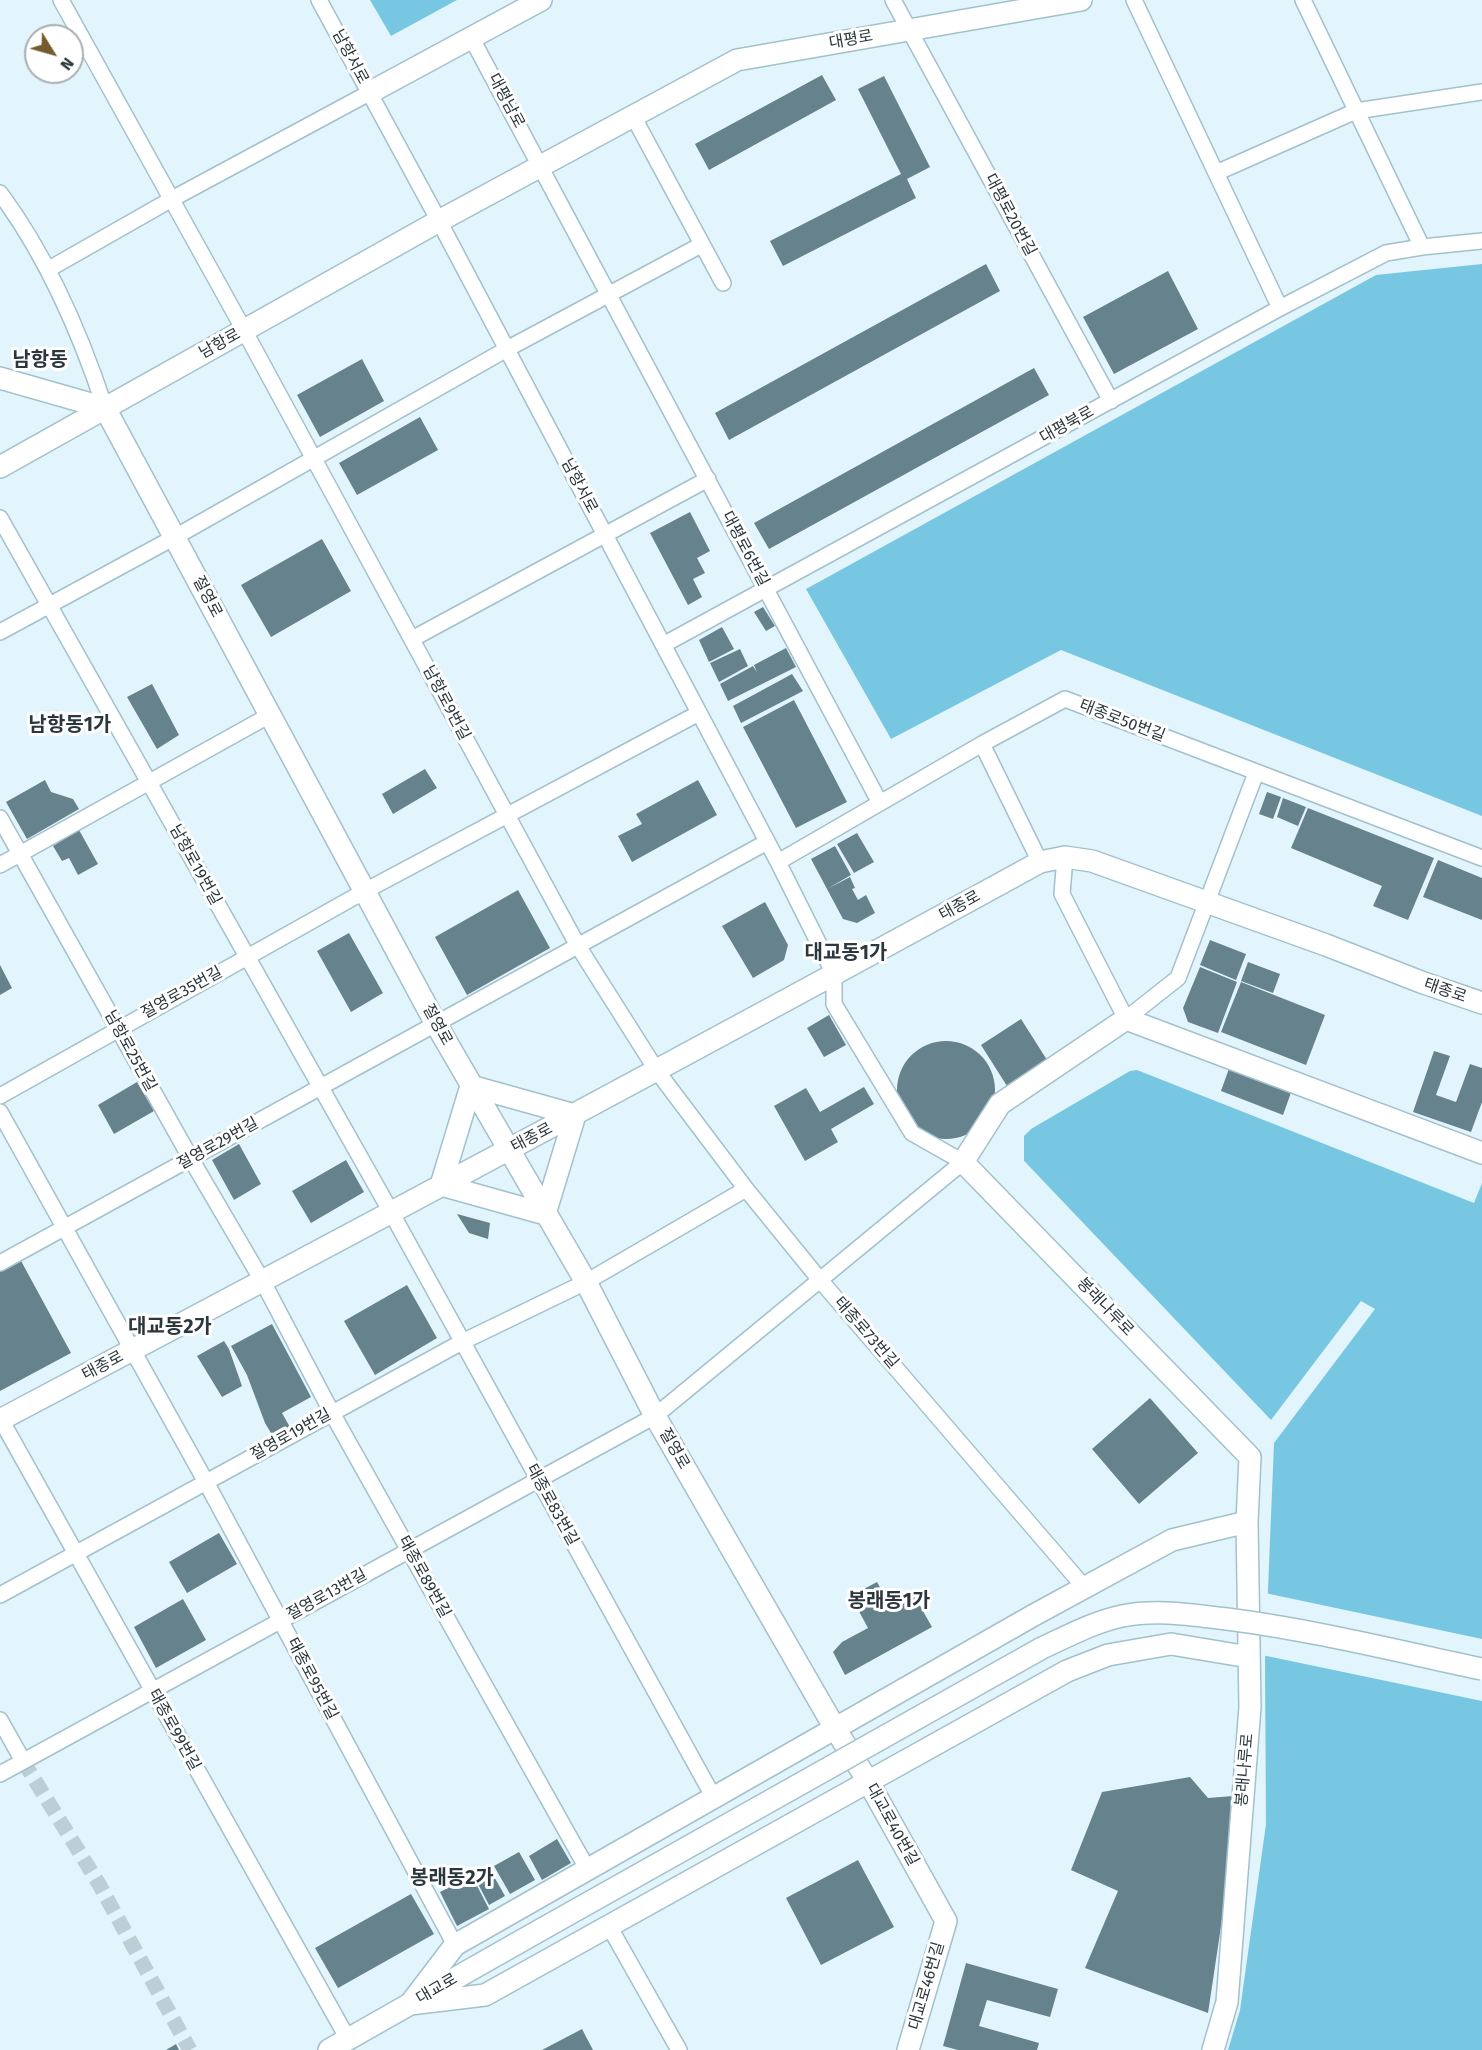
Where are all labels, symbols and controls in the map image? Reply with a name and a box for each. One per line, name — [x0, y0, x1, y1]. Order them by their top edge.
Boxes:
north arrow — [24, 24, 84, 84]
street label: 남항서로 — [328, 26, 372, 88]
street label: 대평로 — [828, 27, 874, 53]
text: N — [56, 54, 78, 74]
street label: 대평남로 — [484, 70, 528, 132]
street label: 대평로20번길 — [980, 171, 1040, 259]
street label: 남항로 — [196, 325, 244, 363]
district label: 남항동 — [12, 348, 68, 372]
street label: 대평북로 — [1037, 402, 1097, 448]
street label: 남항서로 — [557, 455, 601, 517]
street label: 대평로6번길 — [717, 508, 773, 590]
street label: 절영로 — [188, 573, 226, 621]
street label: 남항로9번길 — [418, 662, 474, 744]
street label: 태종로50번길 — [1076, 696, 1168, 746]
district label: 남항동1가 — [29, 713, 111, 737]
street label: 남항로19번길 — [165, 821, 225, 909]
street label: 태종로 — [936, 887, 984, 925]
district label: 대교동1가 — [805, 941, 887, 965]
street label: 절영로35번길 — [138, 963, 226, 1023]
street label: 태종로 — [1421, 975, 1469, 1007]
street label: 절영로 — [418, 1001, 456, 1049]
street label: 남항로25번길 — [100, 1007, 160, 1095]
street label: 절영로29번길 — [174, 1114, 262, 1174]
street label: 태종로 — [508, 1119, 556, 1157]
street label: 봉래나루로 — [1073, 1274, 1137, 1340]
street label: 태종로73번길 — [830, 1293, 902, 1373]
district label: 대교동2가 — [128, 1315, 212, 1339]
street label: 태종로 — [79, 1347, 127, 1385]
street label: 절영로19번길 — [247, 1405, 335, 1465]
street label: 절영로 — [655, 1425, 693, 1473]
street label: 태종로83번길 — [522, 1461, 582, 1549]
street label: 태종로89번길 — [394, 1533, 454, 1621]
street label: 절영로13번길 — [284, 1565, 370, 1625]
district label: 봉래동1가 — [848, 1589, 930, 1613]
street label: 태종로95번길 — [282, 1635, 342, 1723]
street label: 태종로99번길 — [144, 1686, 204, 1774]
street label: 봉래나루로 — [1232, 1733, 1258, 1807]
street label: 대교로40번길 — [862, 1781, 922, 1869]
district label: 봉래동2가 — [410, 1866, 494, 1890]
street label: 대교로46번길 — [905, 1940, 949, 2032]
street label: 대교로 — [413, 1970, 461, 2008]

